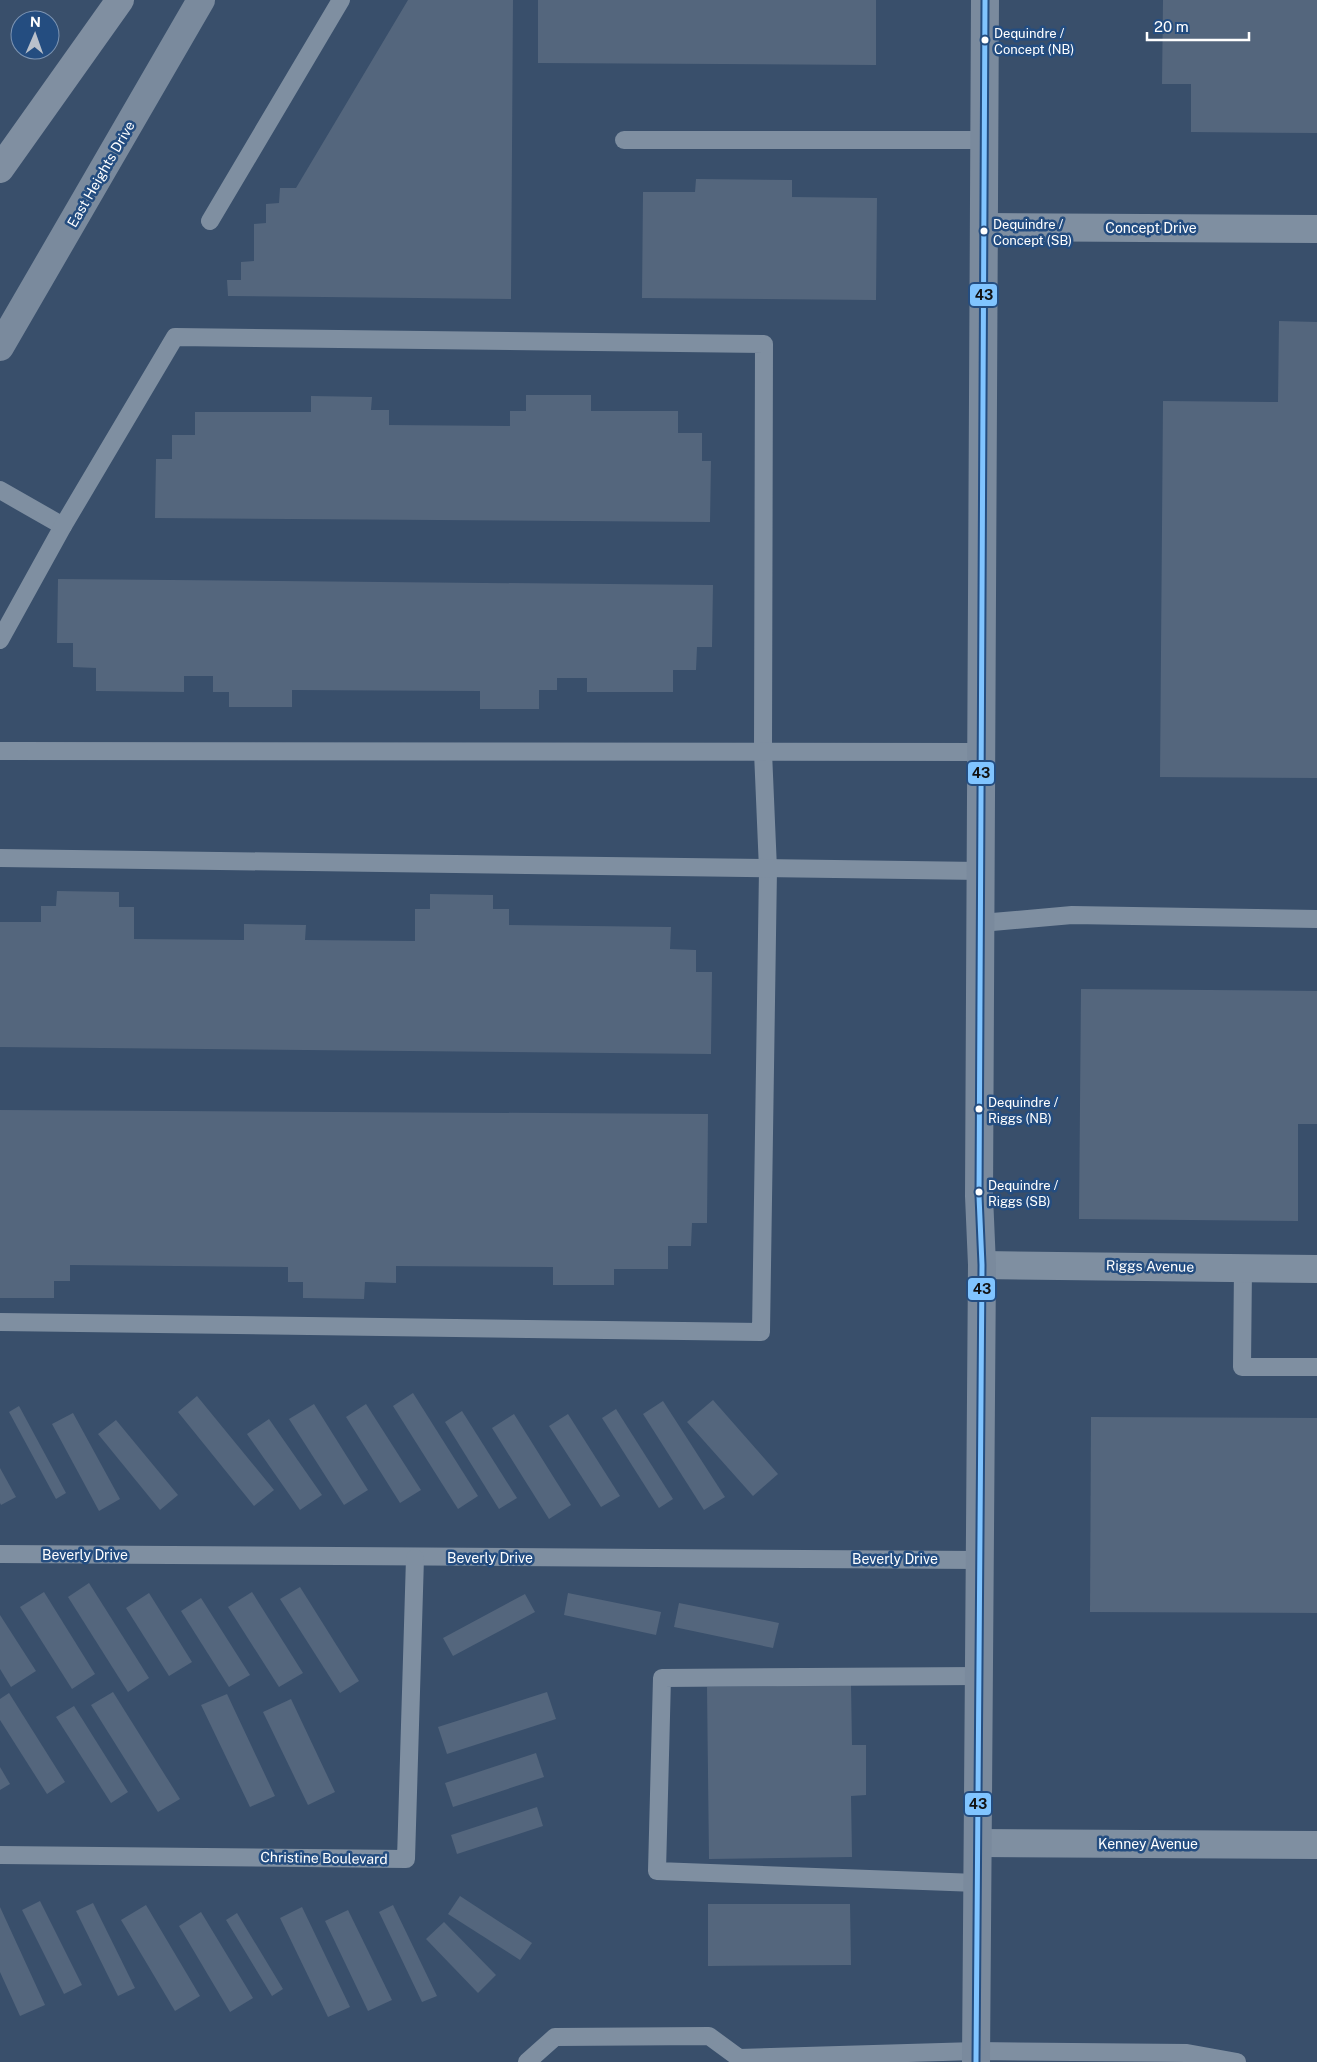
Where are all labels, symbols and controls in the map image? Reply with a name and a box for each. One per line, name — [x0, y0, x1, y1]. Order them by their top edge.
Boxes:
north arrow — [10, 10, 60, 60]
scale bar — [1147, 10, 1250, 42]
text: N — [30, 14, 41, 30]
text: 20 m — [1154, 18, 1189, 35]
place label: Dequindre / Concept (NB) — [994, 26, 1074, 57]
marker: Dequindre / Concept (NB) — [980, 35, 990, 45]
street label: East Heights Drive — [64, 118, 138, 230]
place label: Dequindre / Concept (SB) — [993, 217, 1072, 248]
street label: Concept Drive — [1105, 220, 1197, 236]
marker: Dequindre / Concept (SB) — [979, 226, 989, 236]
line badge: 43 — [969, 283, 998, 307]
text: 43 — [975, 287, 993, 303]
line badge: 43 — [967, 761, 995, 785]
text: 43 — [972, 765, 990, 781]
place label: Dequindre / Riggs (NB) — [988, 1095, 1059, 1126]
marker: Dequindre / Riggs (NB) — [974, 1104, 984, 1114]
place label: Dequindre / Riggs (SB) — [988, 1178, 1059, 1209]
marker: Dequindre / Riggs (SB) — [974, 1187, 984, 1197]
street label: Riggs Avenue — [1106, 1257, 1194, 1275]
line badge: 43 — [967, 1277, 996, 1301]
text: 43 — [973, 1281, 991, 1297]
street label: Beverly Drive — [42, 1547, 128, 1563]
street label: Beverly Drive — [447, 1550, 533, 1566]
street label: Beverly Drive — [852, 1551, 938, 1567]
line badge: 43 — [964, 1792, 992, 1816]
text: 43 — [969, 1796, 987, 1812]
street label: Kenney Avenue — [1098, 1836, 1198, 1852]
street label: Christine Boulevard — [260, 1849, 388, 1867]

